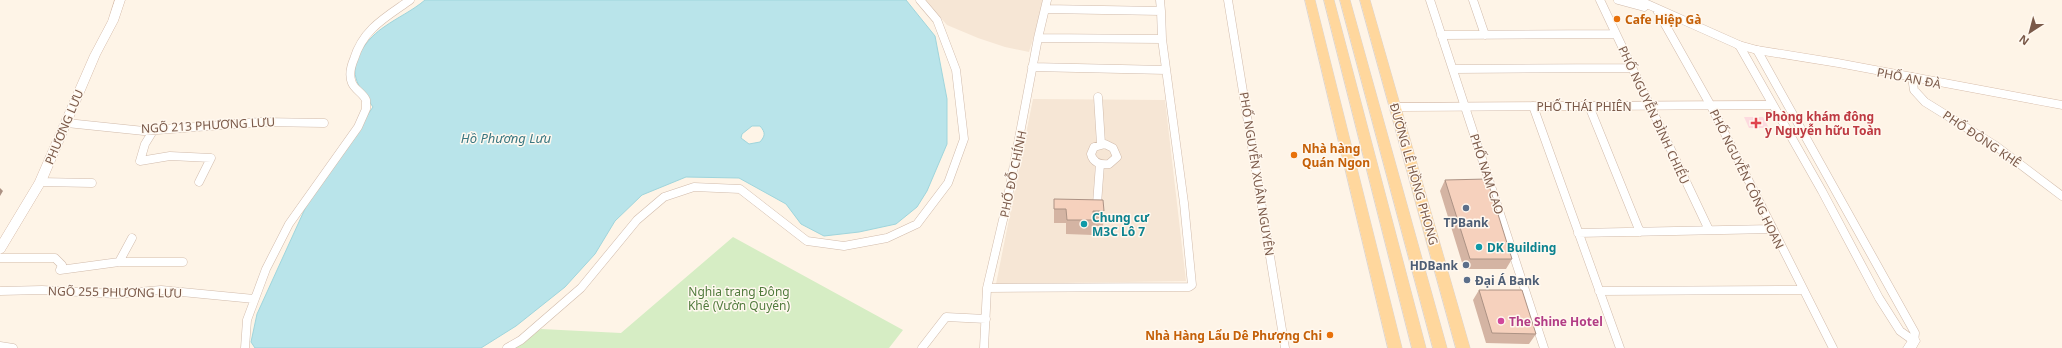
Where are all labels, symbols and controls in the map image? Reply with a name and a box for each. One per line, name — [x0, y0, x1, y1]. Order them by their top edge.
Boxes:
place label: Cafe Hiệp Gà — [1625, 11, 1701, 28]
north arrow — [2010, 12, 2050, 52]
marker: Cafe Hiệp Gà — [1612, 14, 1622, 24]
text: N — [2016, 32, 2032, 49]
street label: PHỐ NGUYỄN ĐÌNH CHIỂU — [1614, 43, 1695, 187]
street label: PHỐ AN ĐÀ — [1876, 63, 1943, 93]
street label: PHƯƠNG LƯU — [41, 87, 87, 167]
street label: PHỐ NGUYỄN XUÂN NGUYÊN — [1236, 91, 1279, 257]
street label: PHỐ THÁI PHIÊN — [1536, 98, 1632, 115]
street label: ĐƯỜNG LÊ HỒNG PHONG — [1386, 101, 1442, 247]
street label: PHỐ NGUYỄN CÔNG HOAN — [1706, 106, 1789, 252]
street label: PHỐ ĐÔNG KHÊ — [1940, 107, 2024, 171]
place label: Phòng khám đông y Nguyễn hữu Toàn — [1765, 108, 1881, 139]
street label: NGÕ 213 PHƯƠNG LƯU — [141, 113, 275, 137]
marker: Phòng khám đông y Nguyễn hữu Toàn — [1750, 117, 1762, 129]
water label: Hồ Phương Lưu — [461, 129, 552, 147]
street label: PHỐ ĐỖ CHÍNH — [995, 129, 1031, 219]
street label: PHỐ NAM CAO — [1466, 132, 1508, 216]
place label: Nhà hàng Quán Ngon — [1302, 140, 1370, 171]
marker: Nhà hàng Quán Ngon — [1289, 150, 1299, 160]
marker: TPBank — [1461, 203, 1471, 213]
place label: Chung cư M3C Lô 7 — [1092, 209, 1150, 240]
place label: TPBank — [1444, 214, 1489, 231]
marker: Chung cư M3C Lô 7 — [1079, 219, 1089, 229]
place label: DK Building — [1487, 239, 1556, 256]
marker: DK Building — [1474, 242, 1484, 252]
place label: HDBank — [1410, 257, 1459, 274]
marker: HDBank — [1461, 260, 1471, 270]
place label: Đại Á Bank — [1475, 272, 1540, 289]
marker: Đại Á Bank — [1462, 275, 1472, 285]
street label: NGÕ 255 PHƯƠNG LƯU — [48, 282, 182, 302]
park label: Nghia trang Đông Khê (Vườn Quyến) — [688, 283, 790, 314]
place label: The Shine Hotel — [1509, 313, 1603, 330]
marker: The Shine Hotel — [1496, 316, 1506, 326]
place label: Nhà Hàng Lẩu Dê Phượng Chi — [1145, 327, 1322, 344]
marker: Nhà Hàng Lẩu Dê Phượng Chi — [1325, 330, 1335, 340]

